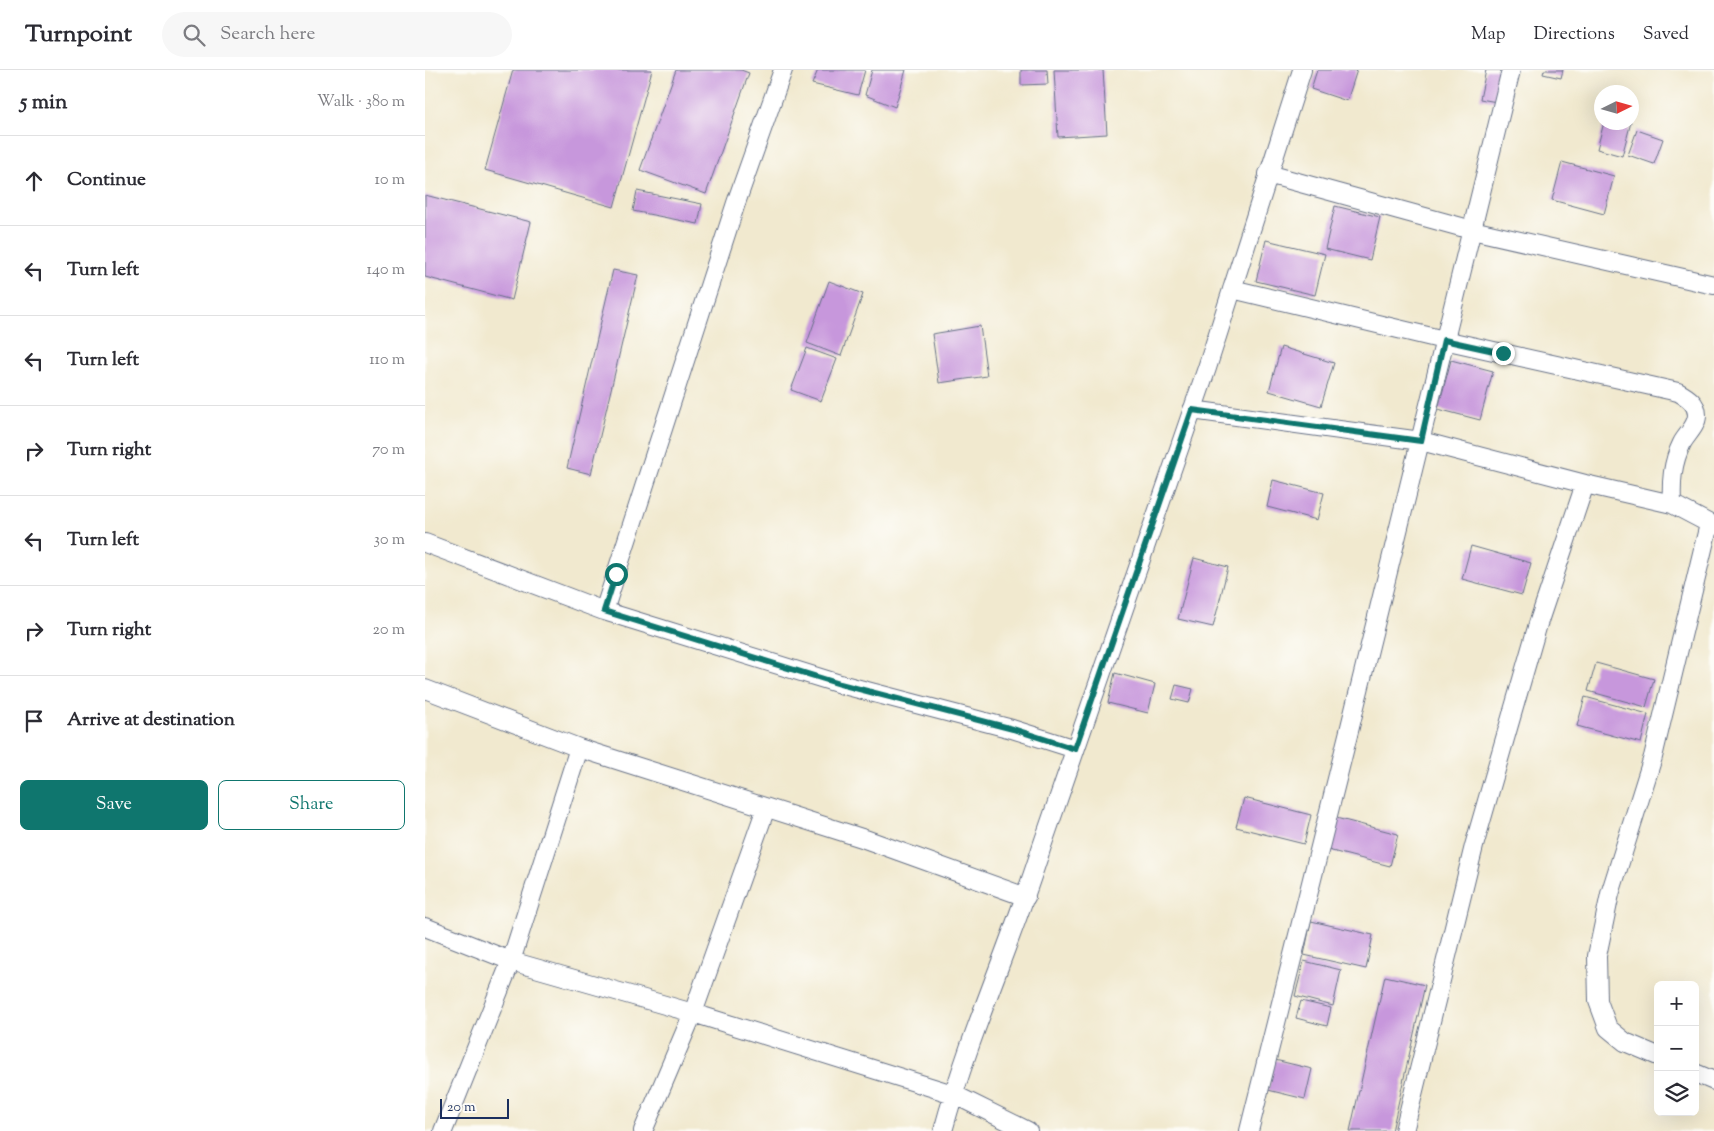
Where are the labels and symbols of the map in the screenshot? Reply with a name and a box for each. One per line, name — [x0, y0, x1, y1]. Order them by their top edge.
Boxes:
north arrow — [1594, 85, 1639, 130]
route end — [1492, 342, 1515, 365]
route start — [605, 563, 628, 586]
scale bar — [440, 1096, 509, 1119]

